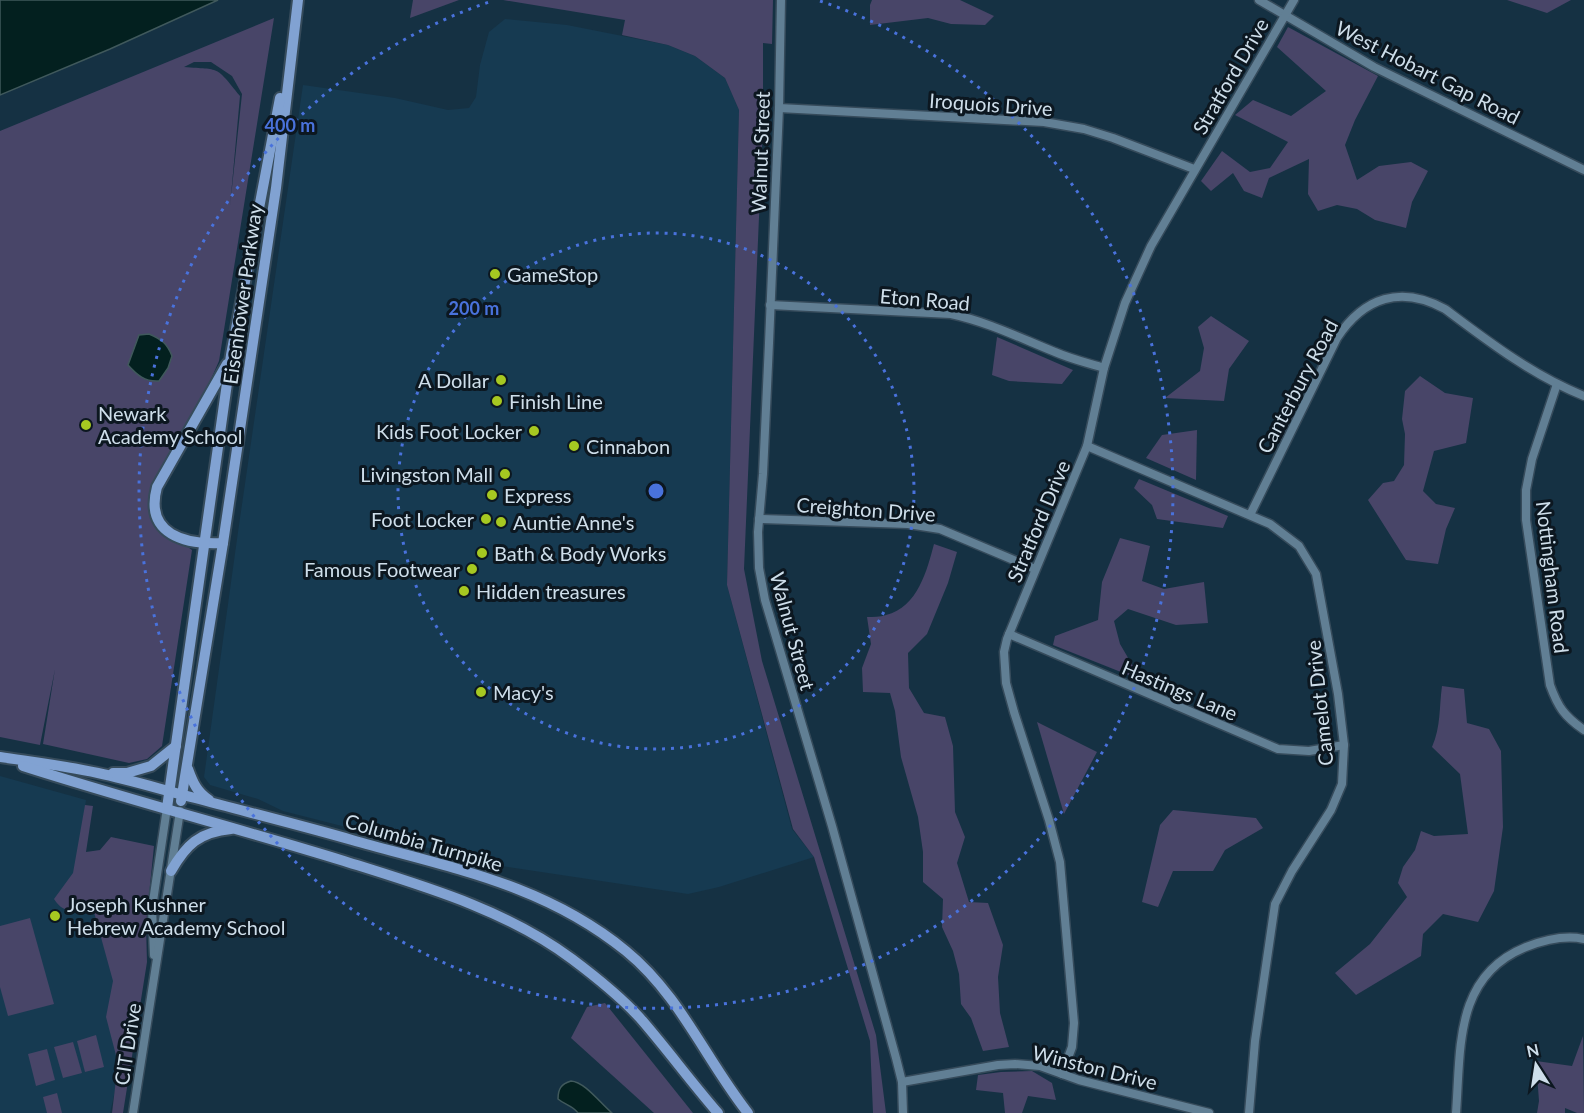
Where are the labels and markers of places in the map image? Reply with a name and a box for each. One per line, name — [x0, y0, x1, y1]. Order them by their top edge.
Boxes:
place label: GameStop — [507, 262, 598, 286]
marker: GameStop — [488, 267, 502, 281]
place label: A Dollar — [418, 368, 490, 392]
marker: A Dollar — [494, 373, 508, 387]
place label: Finish Line — [509, 389, 603, 413]
marker: Finish Line — [490, 394, 504, 408]
place label: Newark Academy School — [98, 401, 243, 448]
marker: Newark Academy School — [79, 418, 93, 432]
place label: Kids Foot Locker — [376, 419, 523, 443]
marker: Kids Foot Locker — [527, 424, 541, 438]
place label: Cinnabon — [586, 434, 670, 458]
marker: Cinnabon — [567, 439, 581, 453]
place label: Livingston Mall — [360, 462, 493, 486]
marker: Livingston Mall — [498, 467, 512, 481]
centre of rings — [646, 481, 666, 501]
place label: Express — [504, 483, 571, 507]
marker: Express — [485, 488, 499, 502]
place label: Foot Locker — [371, 507, 475, 531]
place label: Auntie Anne's — [513, 510, 634, 534]
marker: Foot Locker — [479, 512, 493, 526]
marker: Auntie Anne's — [494, 515, 508, 529]
place label: Bath & Body Works — [494, 541, 666, 565]
marker: Bath & Body Works — [475, 546, 489, 560]
place label: Famous Footwear — [304, 557, 461, 581]
marker: Famous Footwear — [465, 562, 479, 576]
place label: Hidden treasures — [476, 579, 626, 603]
marker: Hidden treasures — [457, 584, 471, 598]
place label: Macy's — [493, 680, 554, 704]
marker: Macy's — [474, 685, 488, 699]
place label: Joseph Kushner Hebrew Academy School — [67, 892, 285, 939]
marker: Joseph Kushner Hebrew Academy School — [48, 909, 62, 923]

